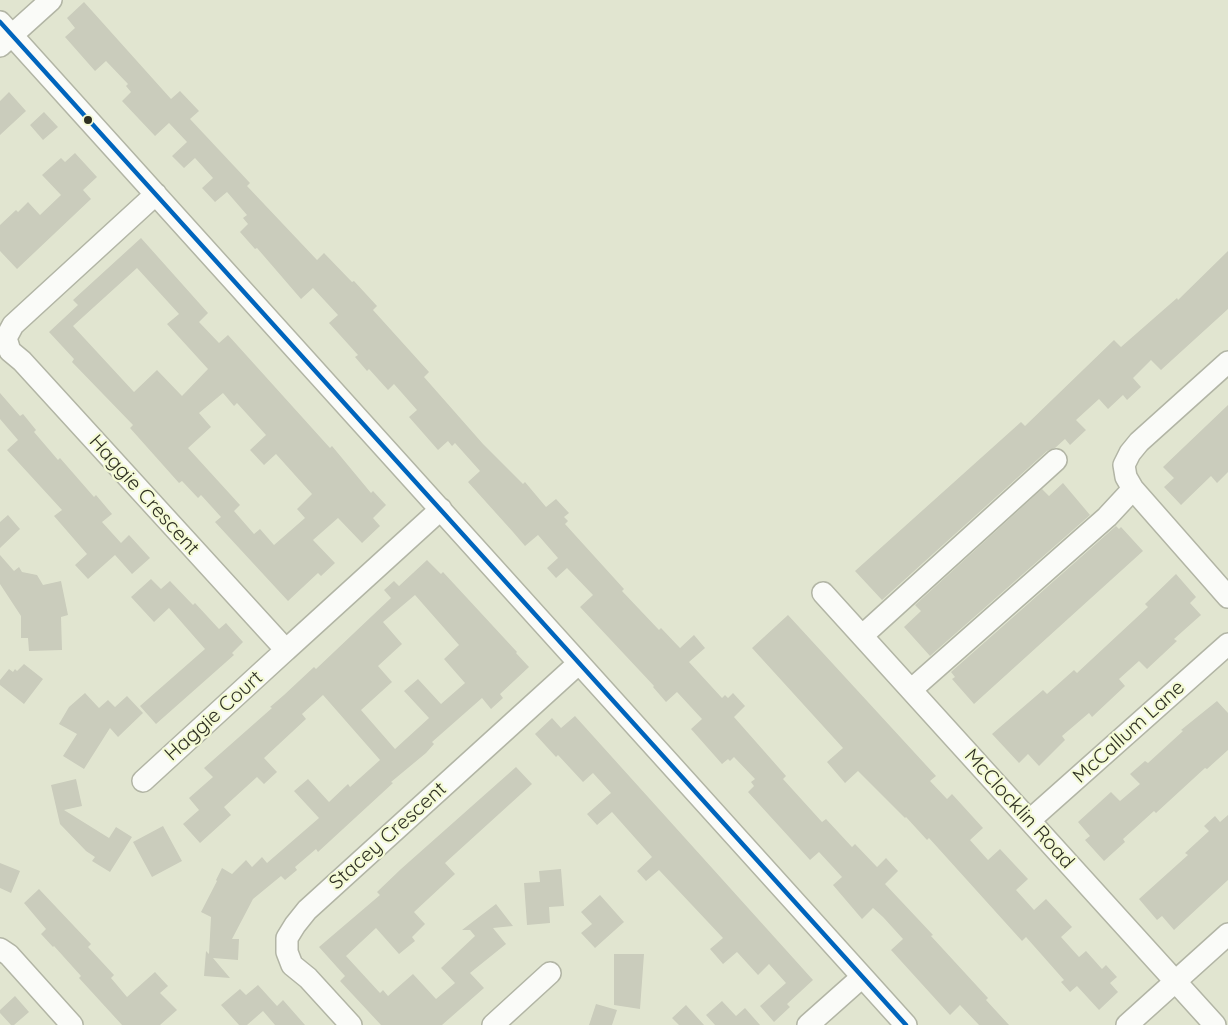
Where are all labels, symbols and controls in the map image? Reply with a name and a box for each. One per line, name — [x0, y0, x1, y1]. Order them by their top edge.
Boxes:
unlabelled marker — [82, 114, 94, 126]
street label: Haggie Crescent — [84, 430, 204, 560]
street label: Haggie Court — [160, 666, 268, 766]
street label: McCallum Lane — [1068, 676, 1190, 788]
street label: McClocklin Road — [959, 744, 1079, 874]
street label: Stacey Crescent — [324, 777, 452, 895]

